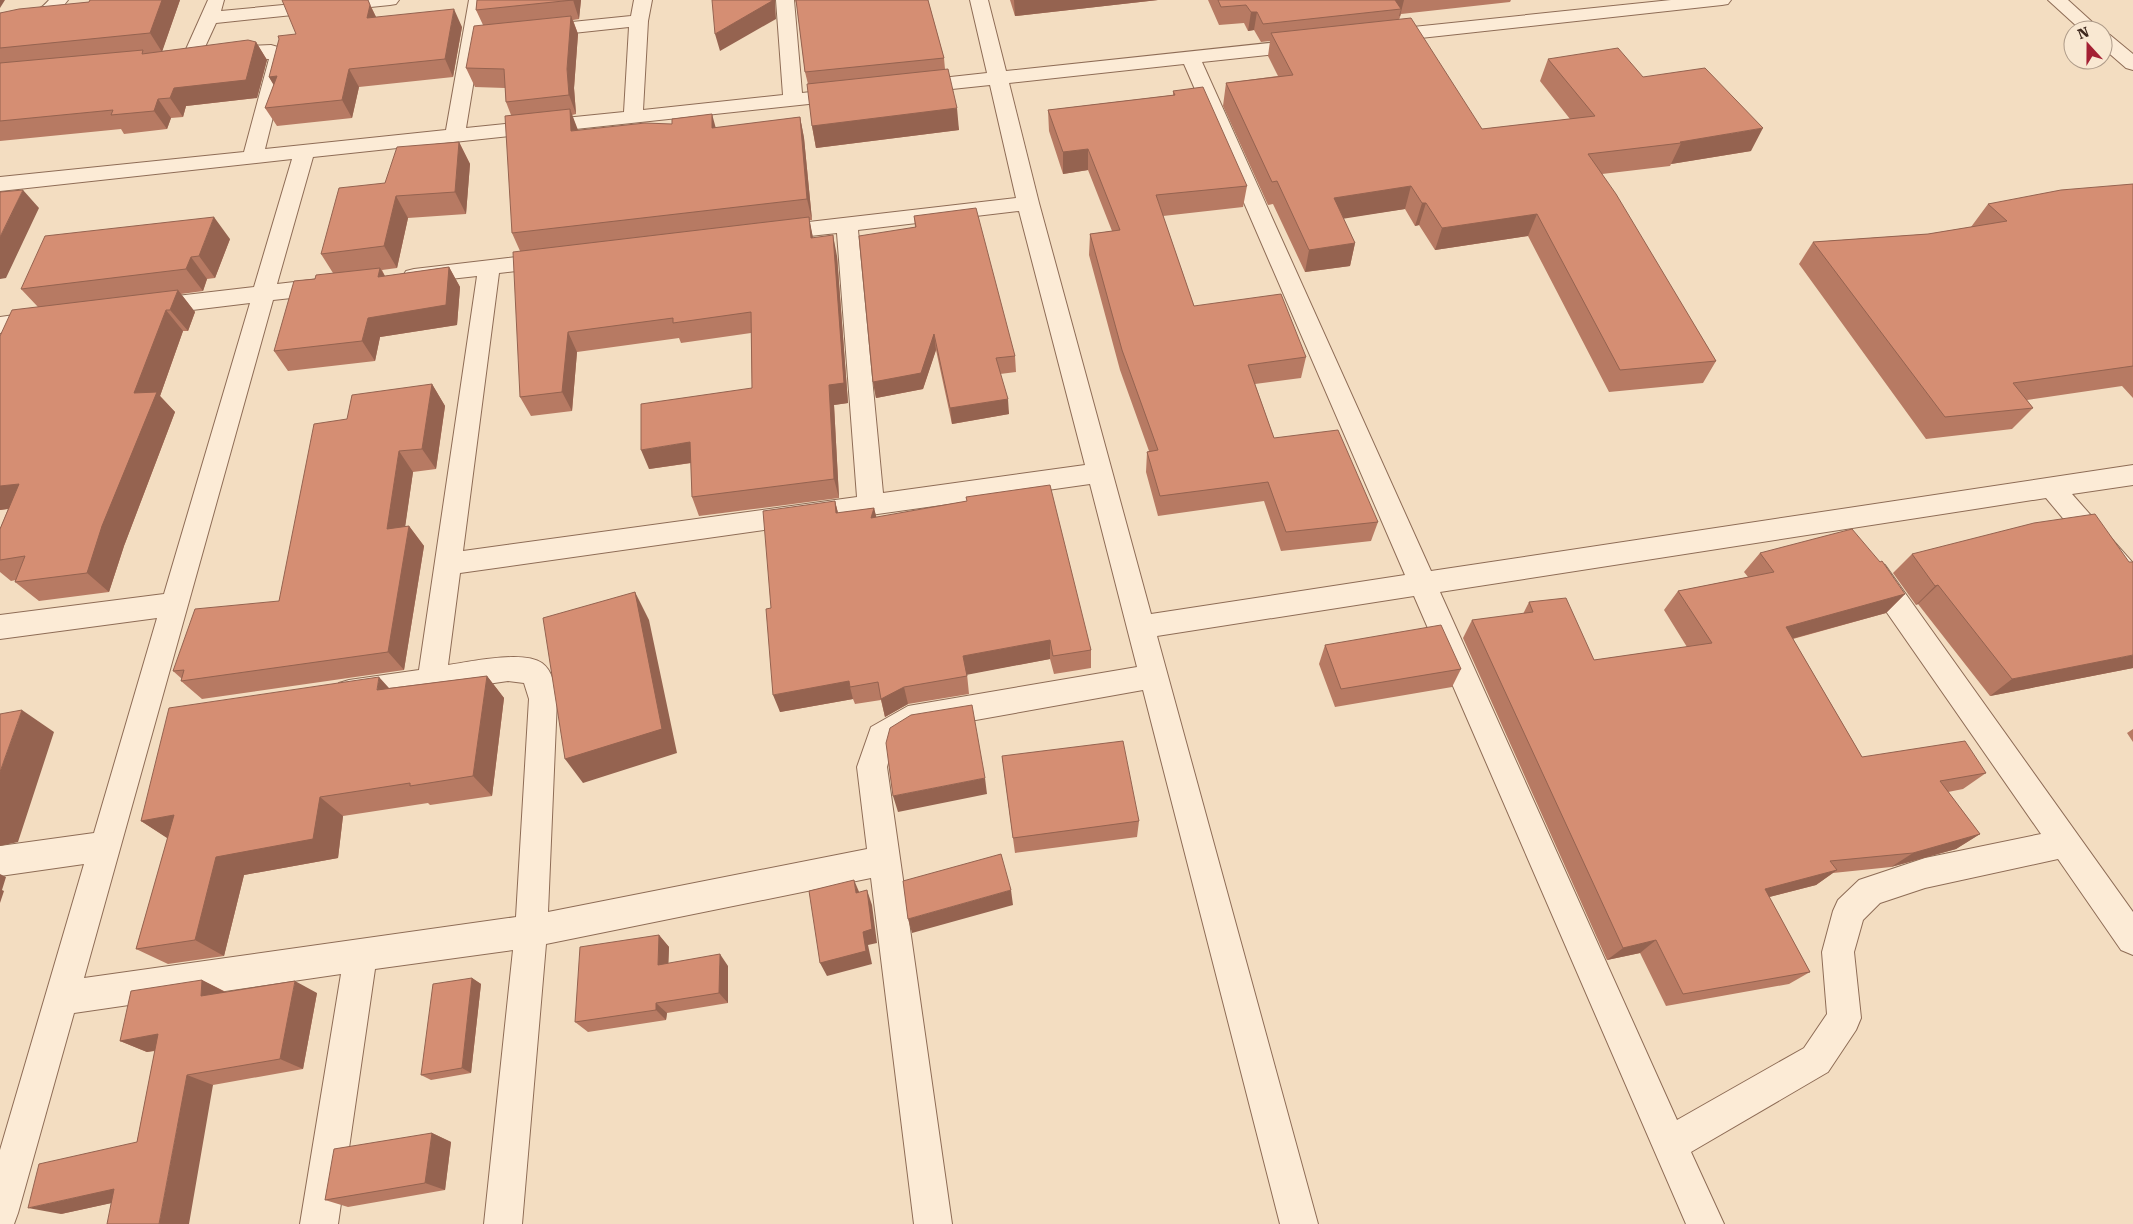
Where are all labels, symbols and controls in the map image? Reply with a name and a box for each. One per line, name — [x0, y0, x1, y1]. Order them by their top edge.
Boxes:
north arrow — [2063, 20, 2113, 70]
text: N — [2075, 23, 2091, 42]

